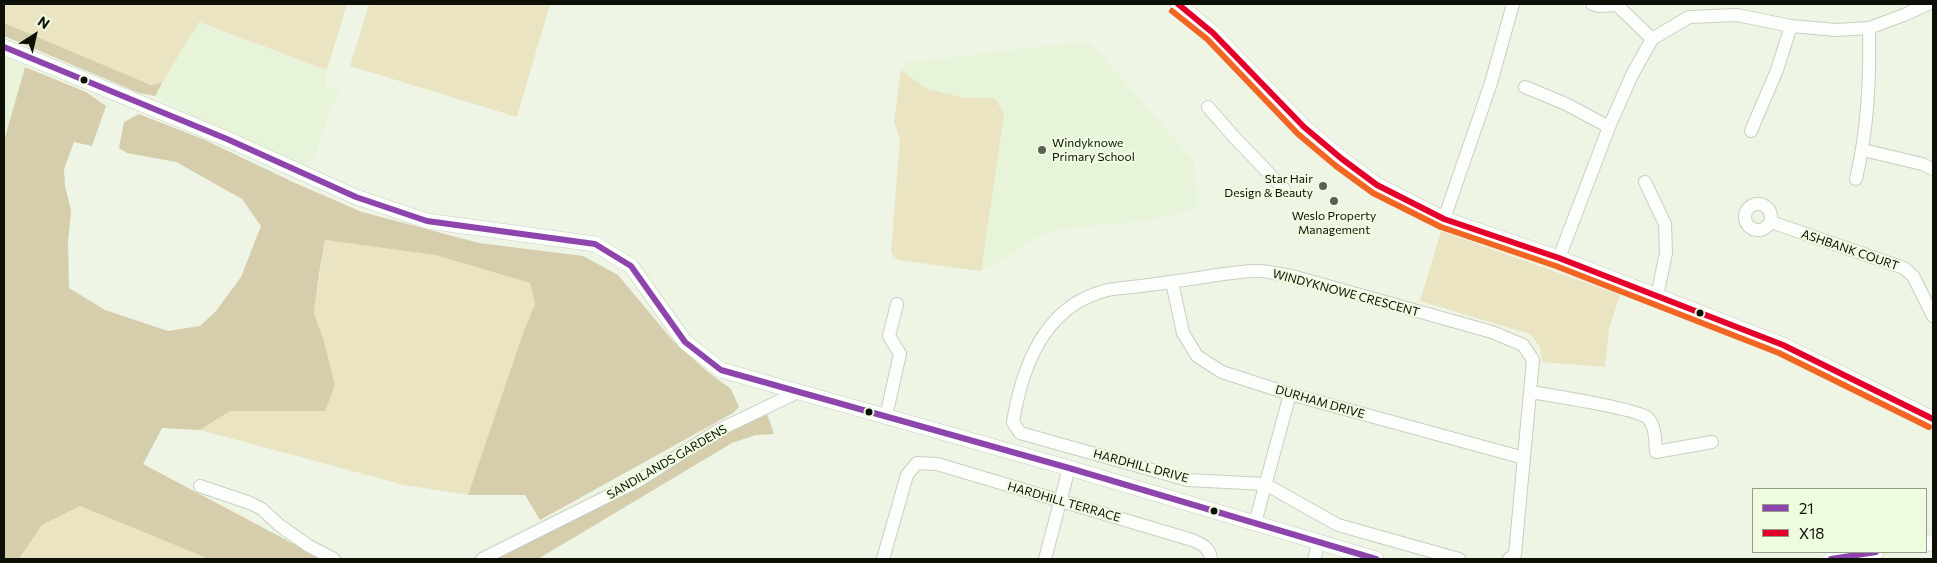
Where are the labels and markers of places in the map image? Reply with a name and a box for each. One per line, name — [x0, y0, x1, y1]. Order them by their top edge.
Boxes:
unlabelled marker — [79, 75, 89, 85]
place label: Windyknowe Primary School — [1052, 136, 1135, 164]
marker: Windyknowe Primary School — [1036, 144, 1048, 156]
place label: Star Hair Design & Beauty — [1224, 172, 1313, 200]
marker: Star Hair Design & Beauty — [1317, 180, 1329, 192]
marker: Weslo Property Management — [1328, 195, 1340, 207]
place label: Weslo Property Management — [1292, 209, 1376, 237]
unlabelled marker — [1695, 308, 1705, 318]
unlabelled marker — [864, 407, 874, 417]
unlabelled marker — [1209, 506, 1219, 516]

